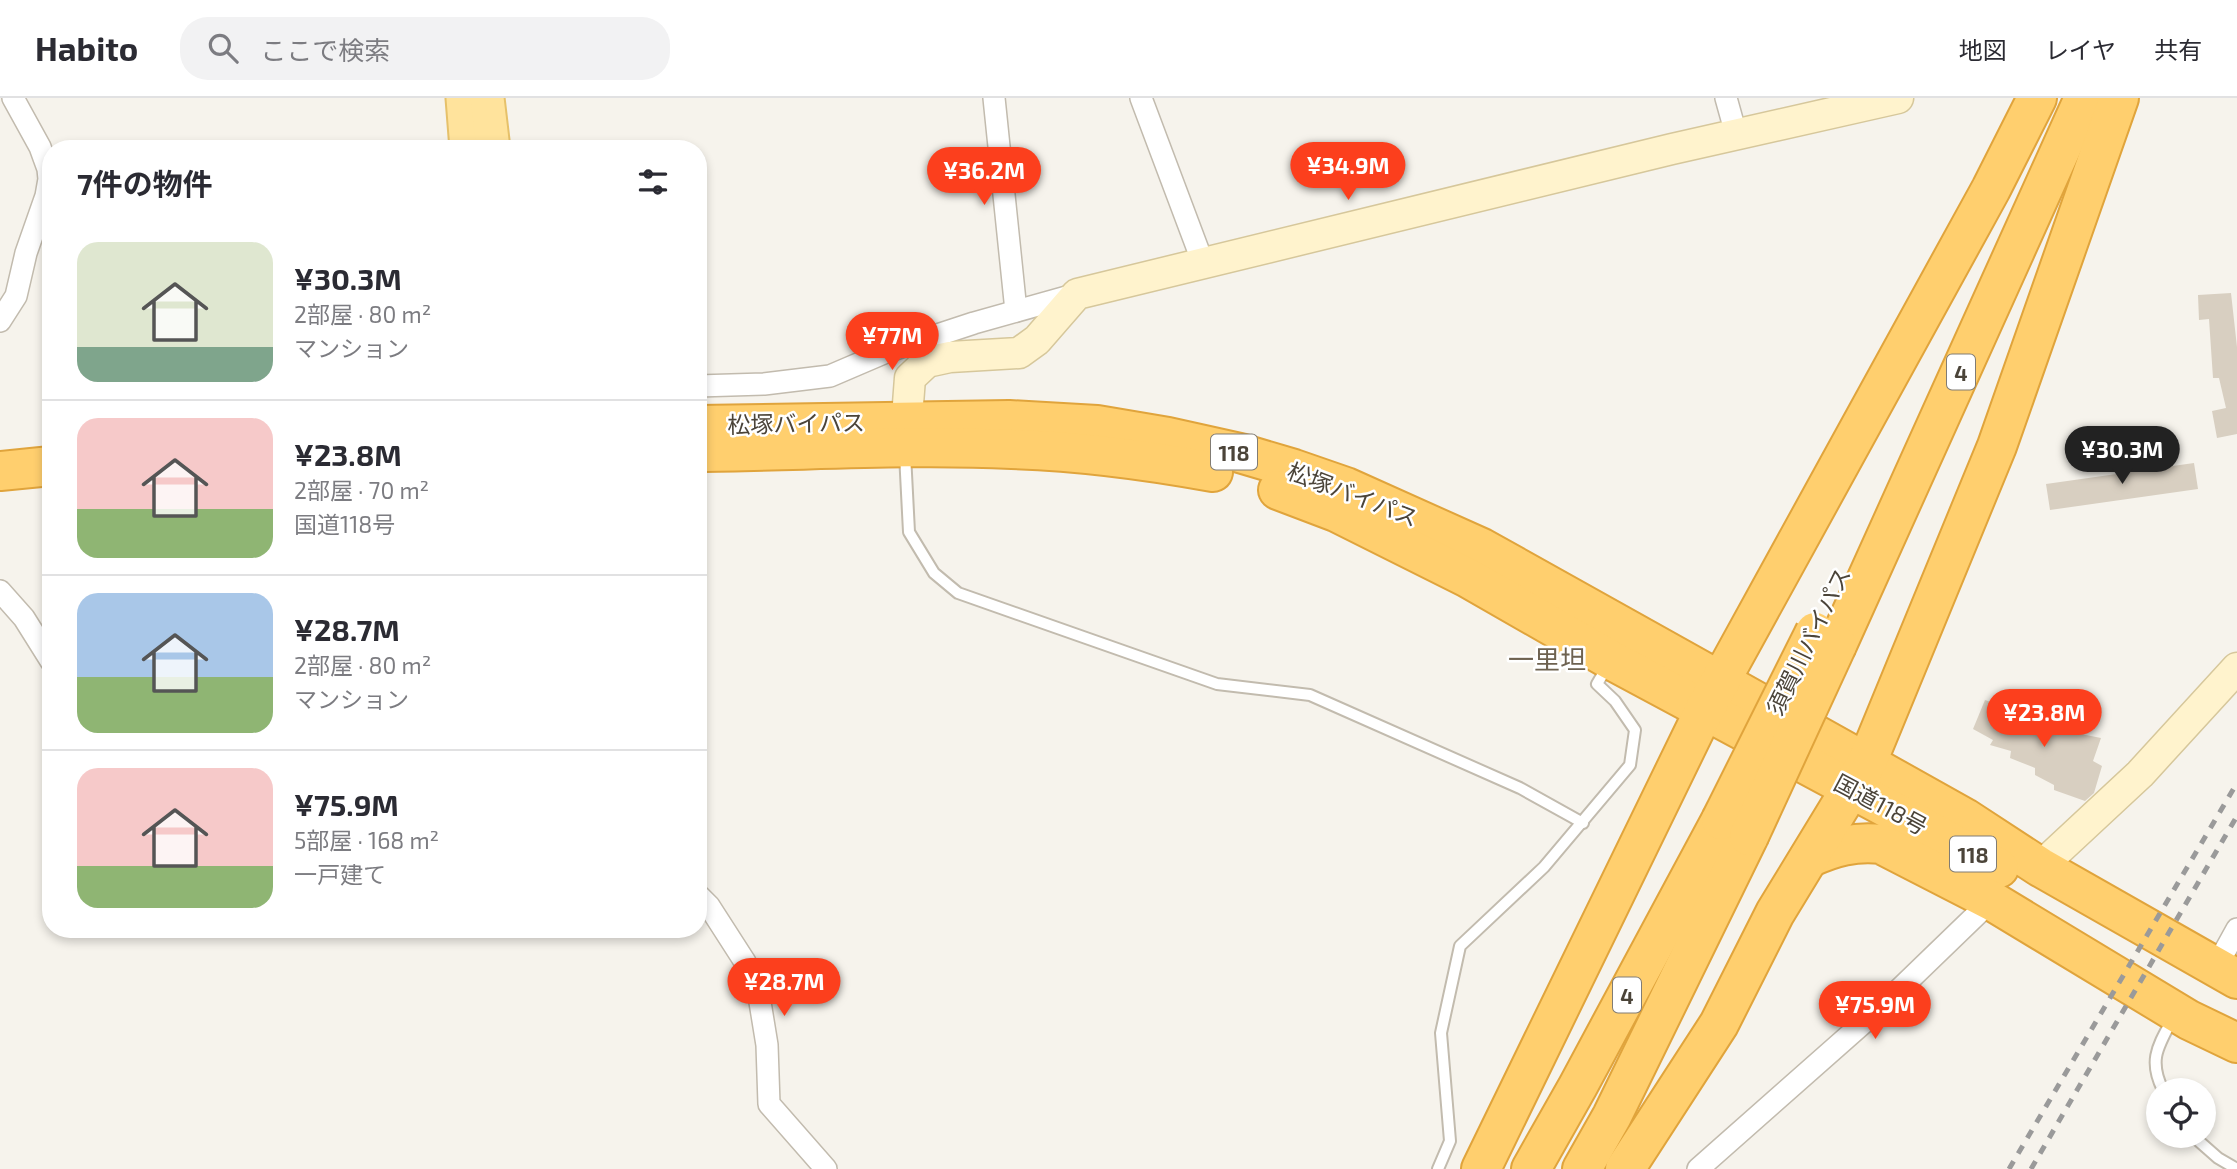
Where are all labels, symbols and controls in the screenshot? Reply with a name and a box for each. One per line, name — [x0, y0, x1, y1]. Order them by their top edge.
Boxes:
search box — [180, 17, 670, 80]
text: Habito — [35, 28, 138, 68]
icon: search — [204, 29, 242, 67]
text: ここで検索 — [260, 34, 390, 65]
text: 地図 — [1959, 35, 2007, 64]
text: レイヤ — [2045, 35, 2116, 64]
text: 共有 — [2154, 35, 2202, 64]
pin: ¥34.9M — [1291, 142, 1405, 202]
pin: ¥36.2M — [927, 148, 1041, 207]
text: ¥34.9M — [1306, 151, 1390, 179]
text: ¥36.2M — [943, 156, 1025, 184]
icon: filters — [634, 163, 672, 201]
text: 7件の物件 — [77, 165, 213, 201]
text: ¥30.3M — [294, 260, 402, 296]
icon: home — [133, 270, 217, 354]
text: 2部屋 · 80 m² — [294, 300, 431, 328]
pin: ¥77M — [851, 313, 933, 372]
text: ¥77M — [862, 321, 922, 349]
text: マンション — [294, 334, 409, 362]
road number: 4 — [1947, 354, 1975, 390]
street label: 松塚バイパス — [727, 408, 865, 438]
pin: ¥30.3M — [2065, 426, 2179, 486]
road number: 118 — [1211, 434, 1257, 470]
text: ¥30.3M — [2081, 435, 2163, 463]
text: ¥23.8M — [294, 436, 402, 472]
icon: home — [133, 446, 217, 530]
street label: 松塚バイパス — [1284, 456, 1422, 532]
text: 2部屋 · 70 m² — [294, 476, 429, 504]
text: 国道118号 — [294, 510, 395, 538]
street label: 須賀川バイパス — [1760, 563, 1856, 719]
text: ¥28.7M — [294, 611, 400, 647]
icon: home — [133, 621, 217, 705]
district label: 一里坦 — [1508, 643, 1586, 674]
text: 2部屋 · 80 m² — [294, 651, 431, 679]
text: マンション — [294, 685, 409, 713]
pin: ¥23.8M — [1987, 690, 2101, 749]
text: ¥23.8M — [2003, 698, 2085, 726]
street label: 国道118号 — [1830, 768, 1932, 840]
text: ¥75.9M — [294, 786, 399, 822]
icon: home — [133, 796, 217, 880]
text: 5部屋 · 168 m² — [294, 826, 439, 854]
road number: 118 — [1950, 836, 1996, 872]
text: 一戸建て — [294, 860, 386, 888]
pin: ¥28.7M — [727, 958, 841, 1018]
text: ¥28.7M — [743, 967, 825, 995]
road number: 4 — [1613, 978, 1641, 1012]
pin: ¥75.9M — [1818, 982, 1932, 1041]
text: ¥75.9M — [1835, 990, 1915, 1018]
map controls — [2146, 1078, 2216, 1148]
button: locate — [2146, 1078, 2216, 1148]

